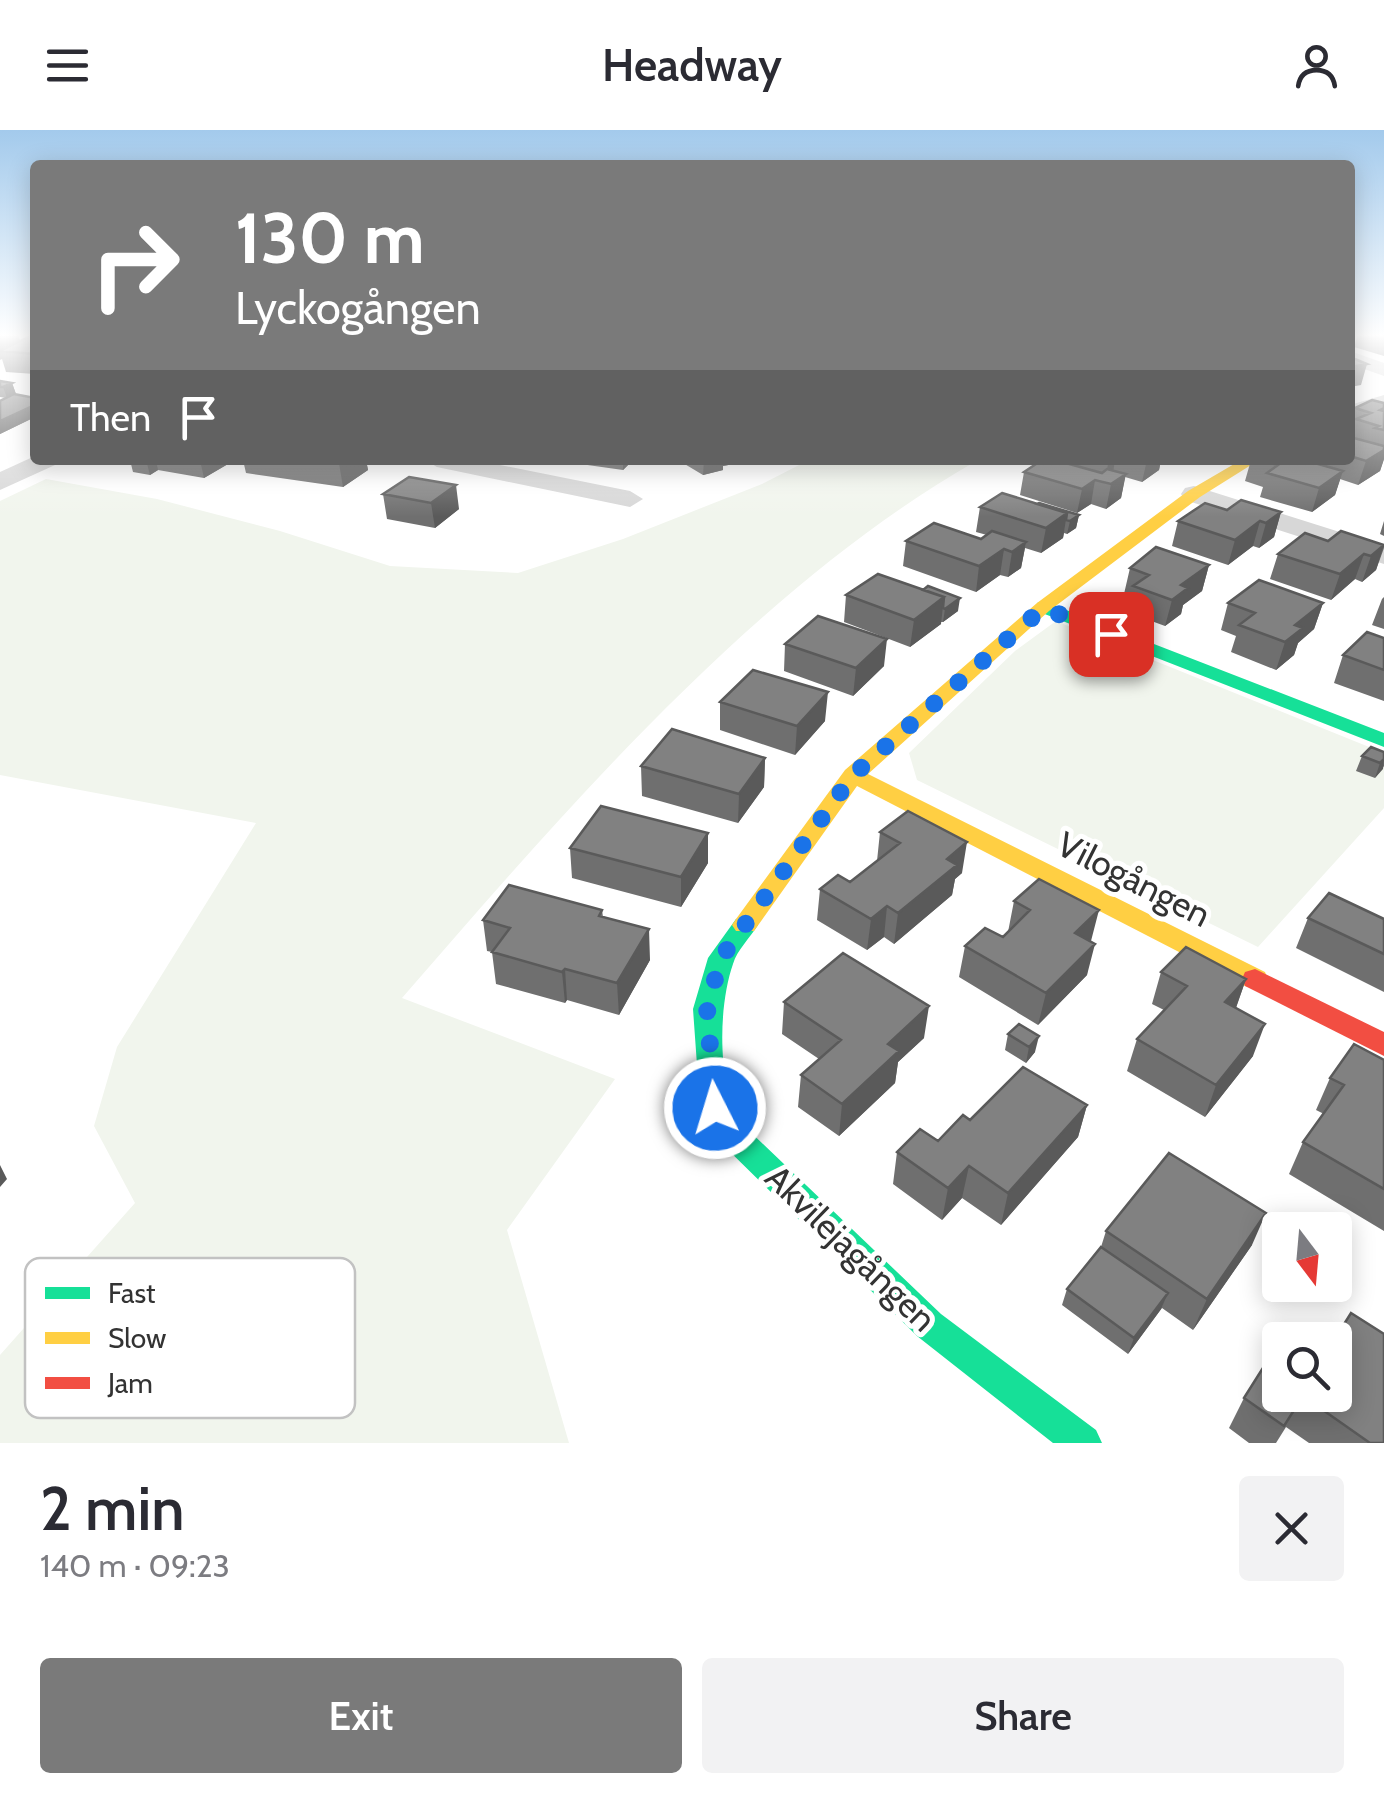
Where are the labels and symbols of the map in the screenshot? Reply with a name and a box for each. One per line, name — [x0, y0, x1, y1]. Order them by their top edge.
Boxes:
pin — [1069, 592, 1154, 677]
street label: Vilogången — [1050, 822, 1218, 936]
position arrow — [663, 1056, 767, 1160]
street label: Akvilejagången — [757, 1156, 945, 1340]
north arrow — [1262, 1212, 1352, 1302]
legend — [25, 1258, 355, 1418]
text: Fast — [108, 1276, 156, 1310]
text: Slow — [108, 1321, 166, 1355]
text: Jam — [107, 1366, 153, 1400]

